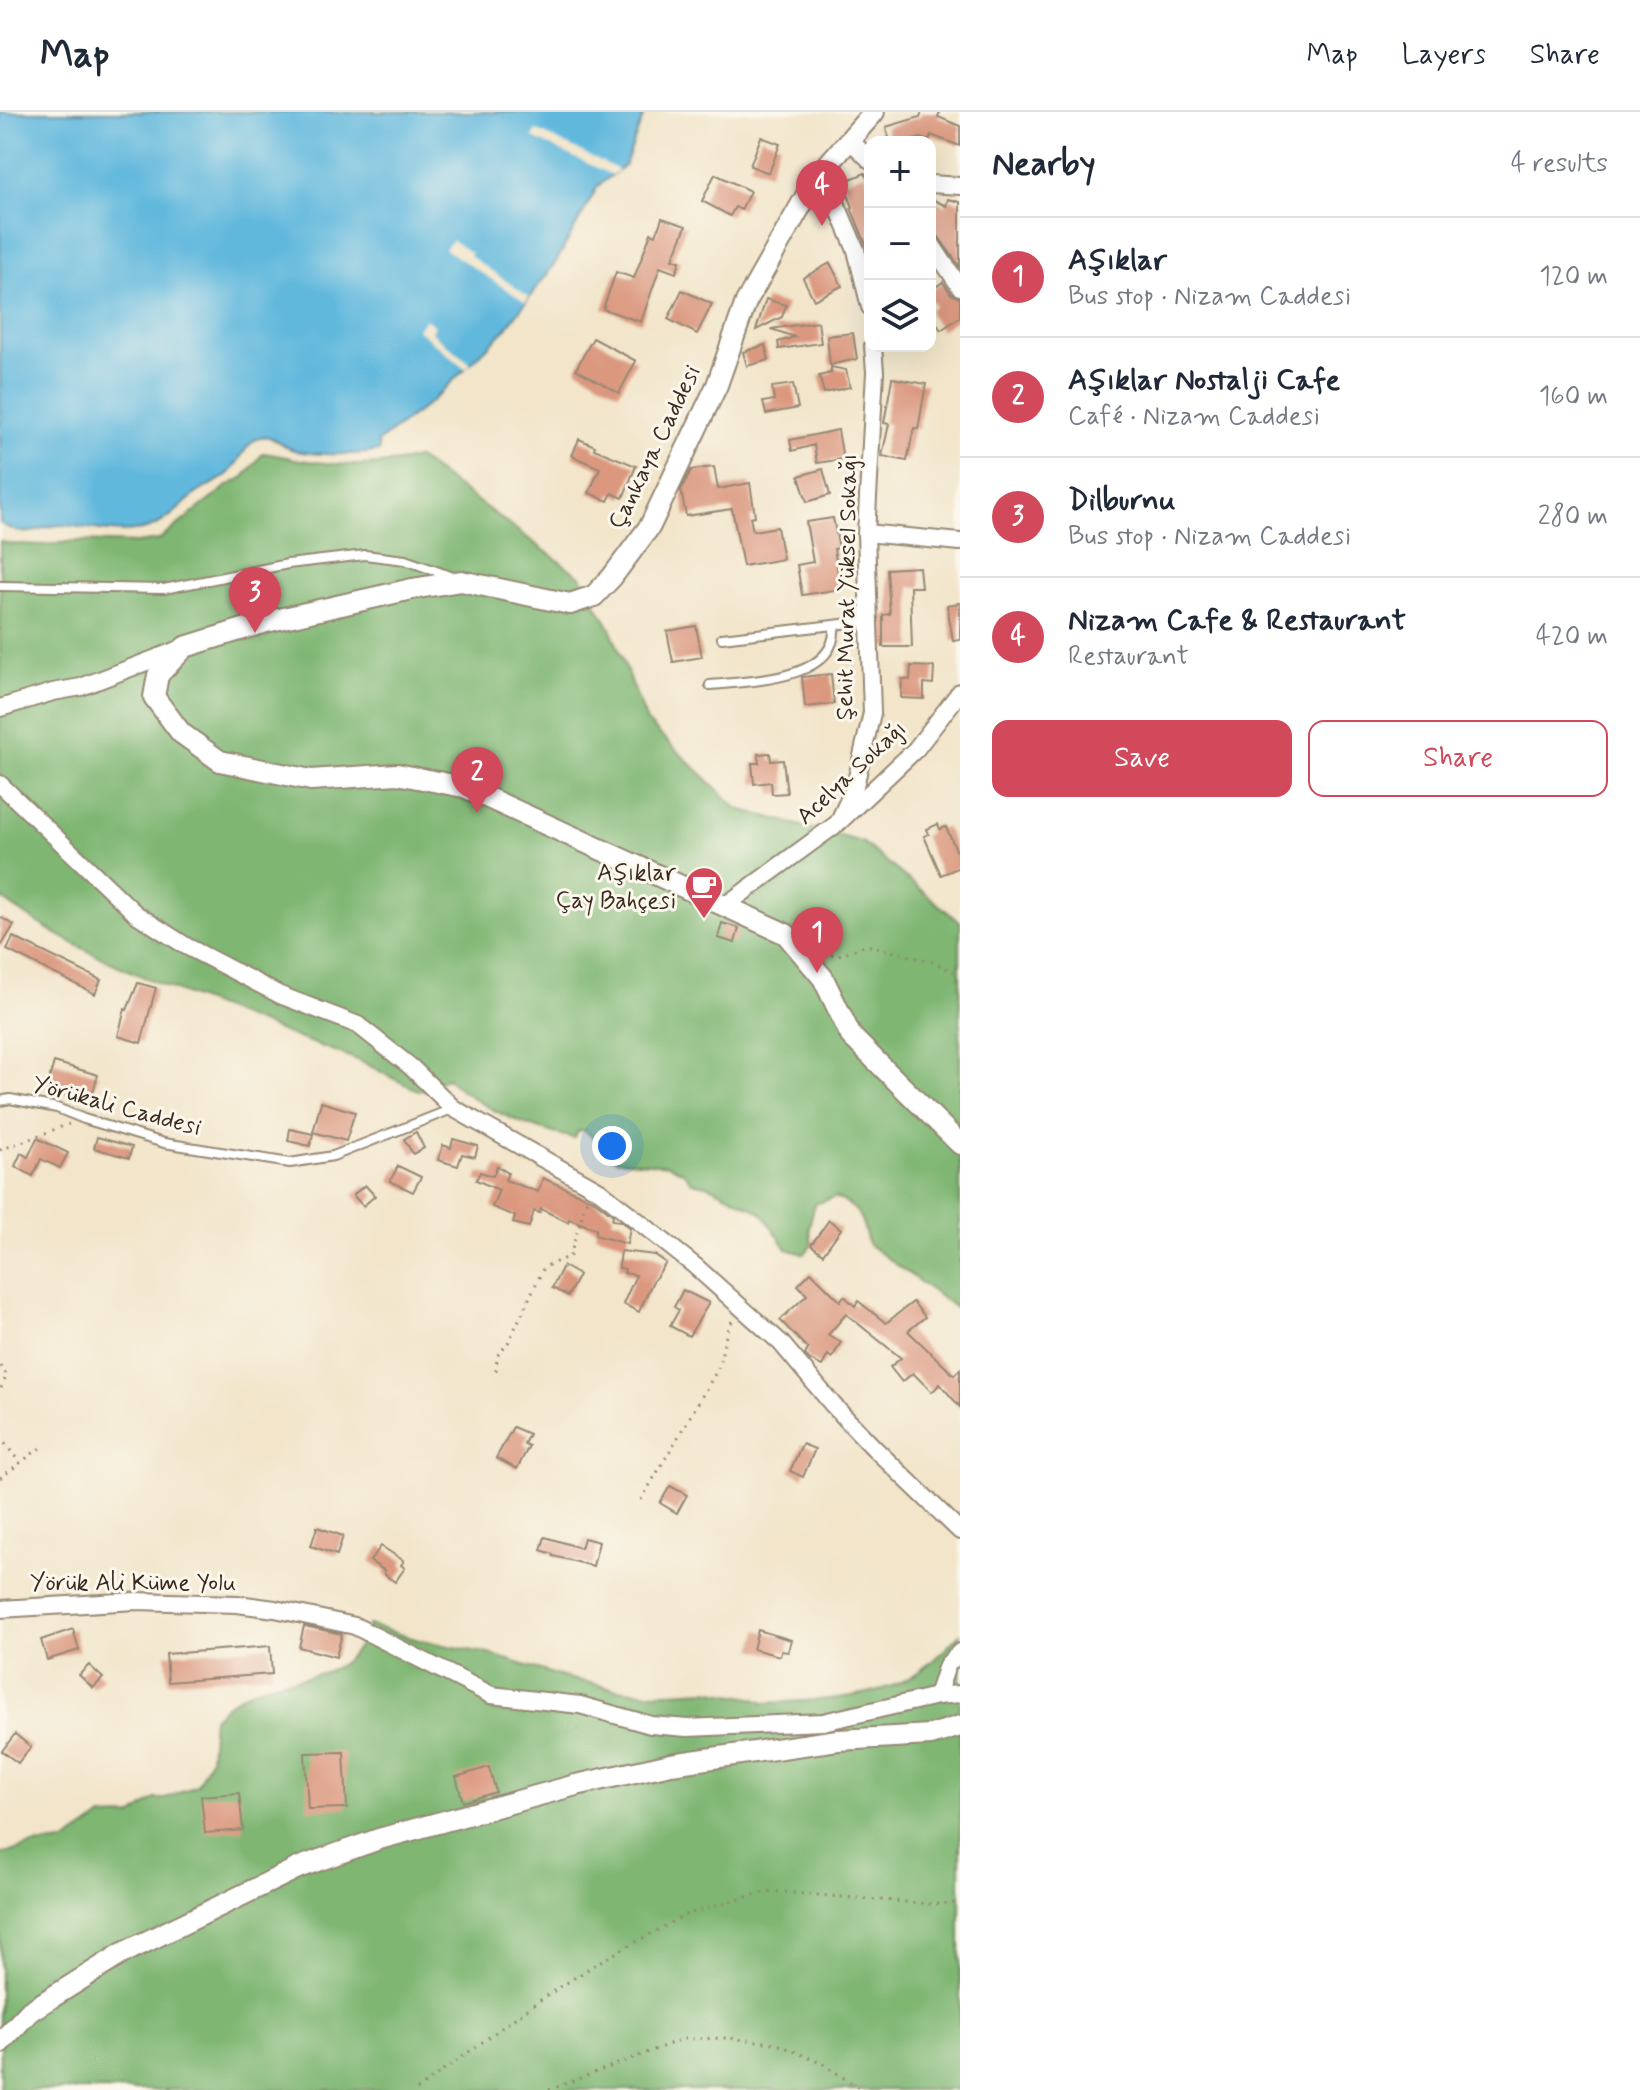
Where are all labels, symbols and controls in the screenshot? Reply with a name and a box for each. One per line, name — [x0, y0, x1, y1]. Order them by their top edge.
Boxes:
text: Map — [40, 31, 110, 80]
text: Map — [1307, 37, 1358, 74]
text: Layers — [1402, 37, 1486, 74]
text: Share — [1530, 37, 1600, 74]
map controls — [864, 136, 936, 352]
button: + — [864, 136, 936, 208]
text: Nearby — [992, 142, 1096, 187]
text: 4 results — [1511, 147, 1608, 181]
pin: 4 — [796, 160, 848, 226]
button: − — [864, 208, 936, 280]
text: Aşıklar — [1068, 241, 1167, 280]
text: 1 — [1012, 260, 1024, 294]
text: 120 m — [1539, 260, 1608, 294]
button: layers — [864, 280, 936, 352]
text: Bus stop · Nizam Caddesi — [1068, 280, 1351, 314]
street label: Çankaya Caddesi — [602, 360, 709, 535]
text: Aşıklar Nostalji Cafe — [1068, 361, 1340, 400]
text: 2 — [1012, 380, 1024, 414]
text: 160 m — [1539, 380, 1608, 414]
text: Café · Nizam Caddesi — [1068, 400, 1320, 434]
street label: Şehit Murat Yüksel Sokağı — [830, 453, 865, 721]
text: Dilburnu — [1068, 481, 1175, 520]
text: 3 — [1012, 500, 1024, 534]
text: 280 m — [1538, 500, 1608, 534]
text: Bus stop · Nizam Caddesi — [1068, 520, 1351, 554]
pin: 3 — [229, 567, 281, 633]
text: Nizam Cafe & Restaurant — [1068, 601, 1406, 640]
text: 4 — [1010, 620, 1026, 654]
text: 420 m — [1536, 620, 1608, 654]
text: Restaurant — [1068, 640, 1189, 674]
street label: Acelya Sokağı — [790, 714, 914, 832]
button: Save — [992, 720, 1292, 797]
button: Share — [1308, 720, 1608, 797]
pin: 2 — [451, 747, 503, 813]
place label: Aşıklar Çay Bahçesi — [556, 858, 677, 917]
cafe icon: Aşıklar Çay Bahçesi — [683, 865, 725, 920]
pin: 1 — [791, 907, 843, 973]
street label: Yörükali Caddesi — [29, 1069, 204, 1144]
your location — [592, 1126, 632, 1166]
street label: Yörük Ali Küme Yolu — [30, 1568, 236, 1599]

